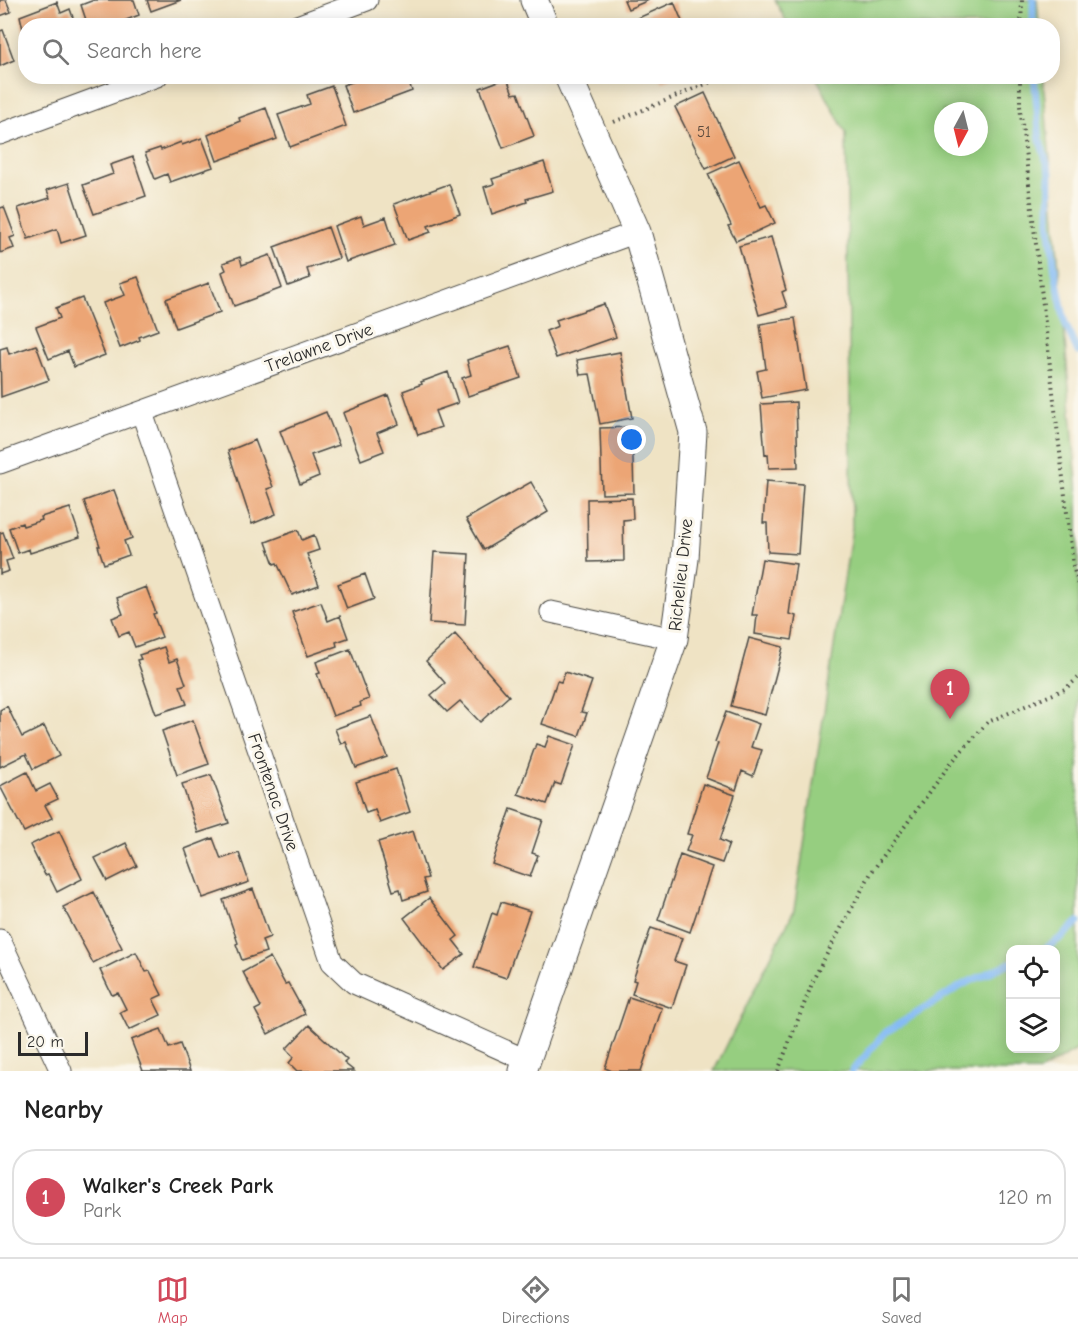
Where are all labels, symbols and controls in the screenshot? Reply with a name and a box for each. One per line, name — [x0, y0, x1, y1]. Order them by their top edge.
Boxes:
search box — [18, 18, 1060, 84]
icon: search — [39, 35, 72, 68]
text: Search here — [87, 38, 202, 64]
north arrow — [934, 102, 988, 156]
house number: 51 — [697, 123, 711, 141]
street label: Trelawne Drive — [262, 319, 376, 377]
your location — [617, 425, 646, 454]
street label: Richelieu Drive — [665, 518, 697, 632]
pin: 1 — [930, 670, 970, 719]
street label: Frontenac Drive — [243, 730, 303, 854]
map controls — [1006, 945, 1060, 1053]
button: locate — [1006, 945, 1060, 999]
button: layers — [1006, 999, 1060, 1053]
scale bar — [18, 1029, 88, 1056]
text: 20 m — [27, 1033, 64, 1051]
text: Nearby — [24, 1095, 103, 1125]
text: Walker's Creek Park — [83, 1173, 273, 1199]
text: 1 — [42, 1186, 49, 1209]
text: 120 m — [998, 1186, 1052, 1209]
text: Park — [83, 1199, 121, 1222]
tab: Map — [156, 1273, 189, 1327]
tab: Directions — [502, 1273, 569, 1327]
tab: Saved — [882, 1273, 922, 1327]

